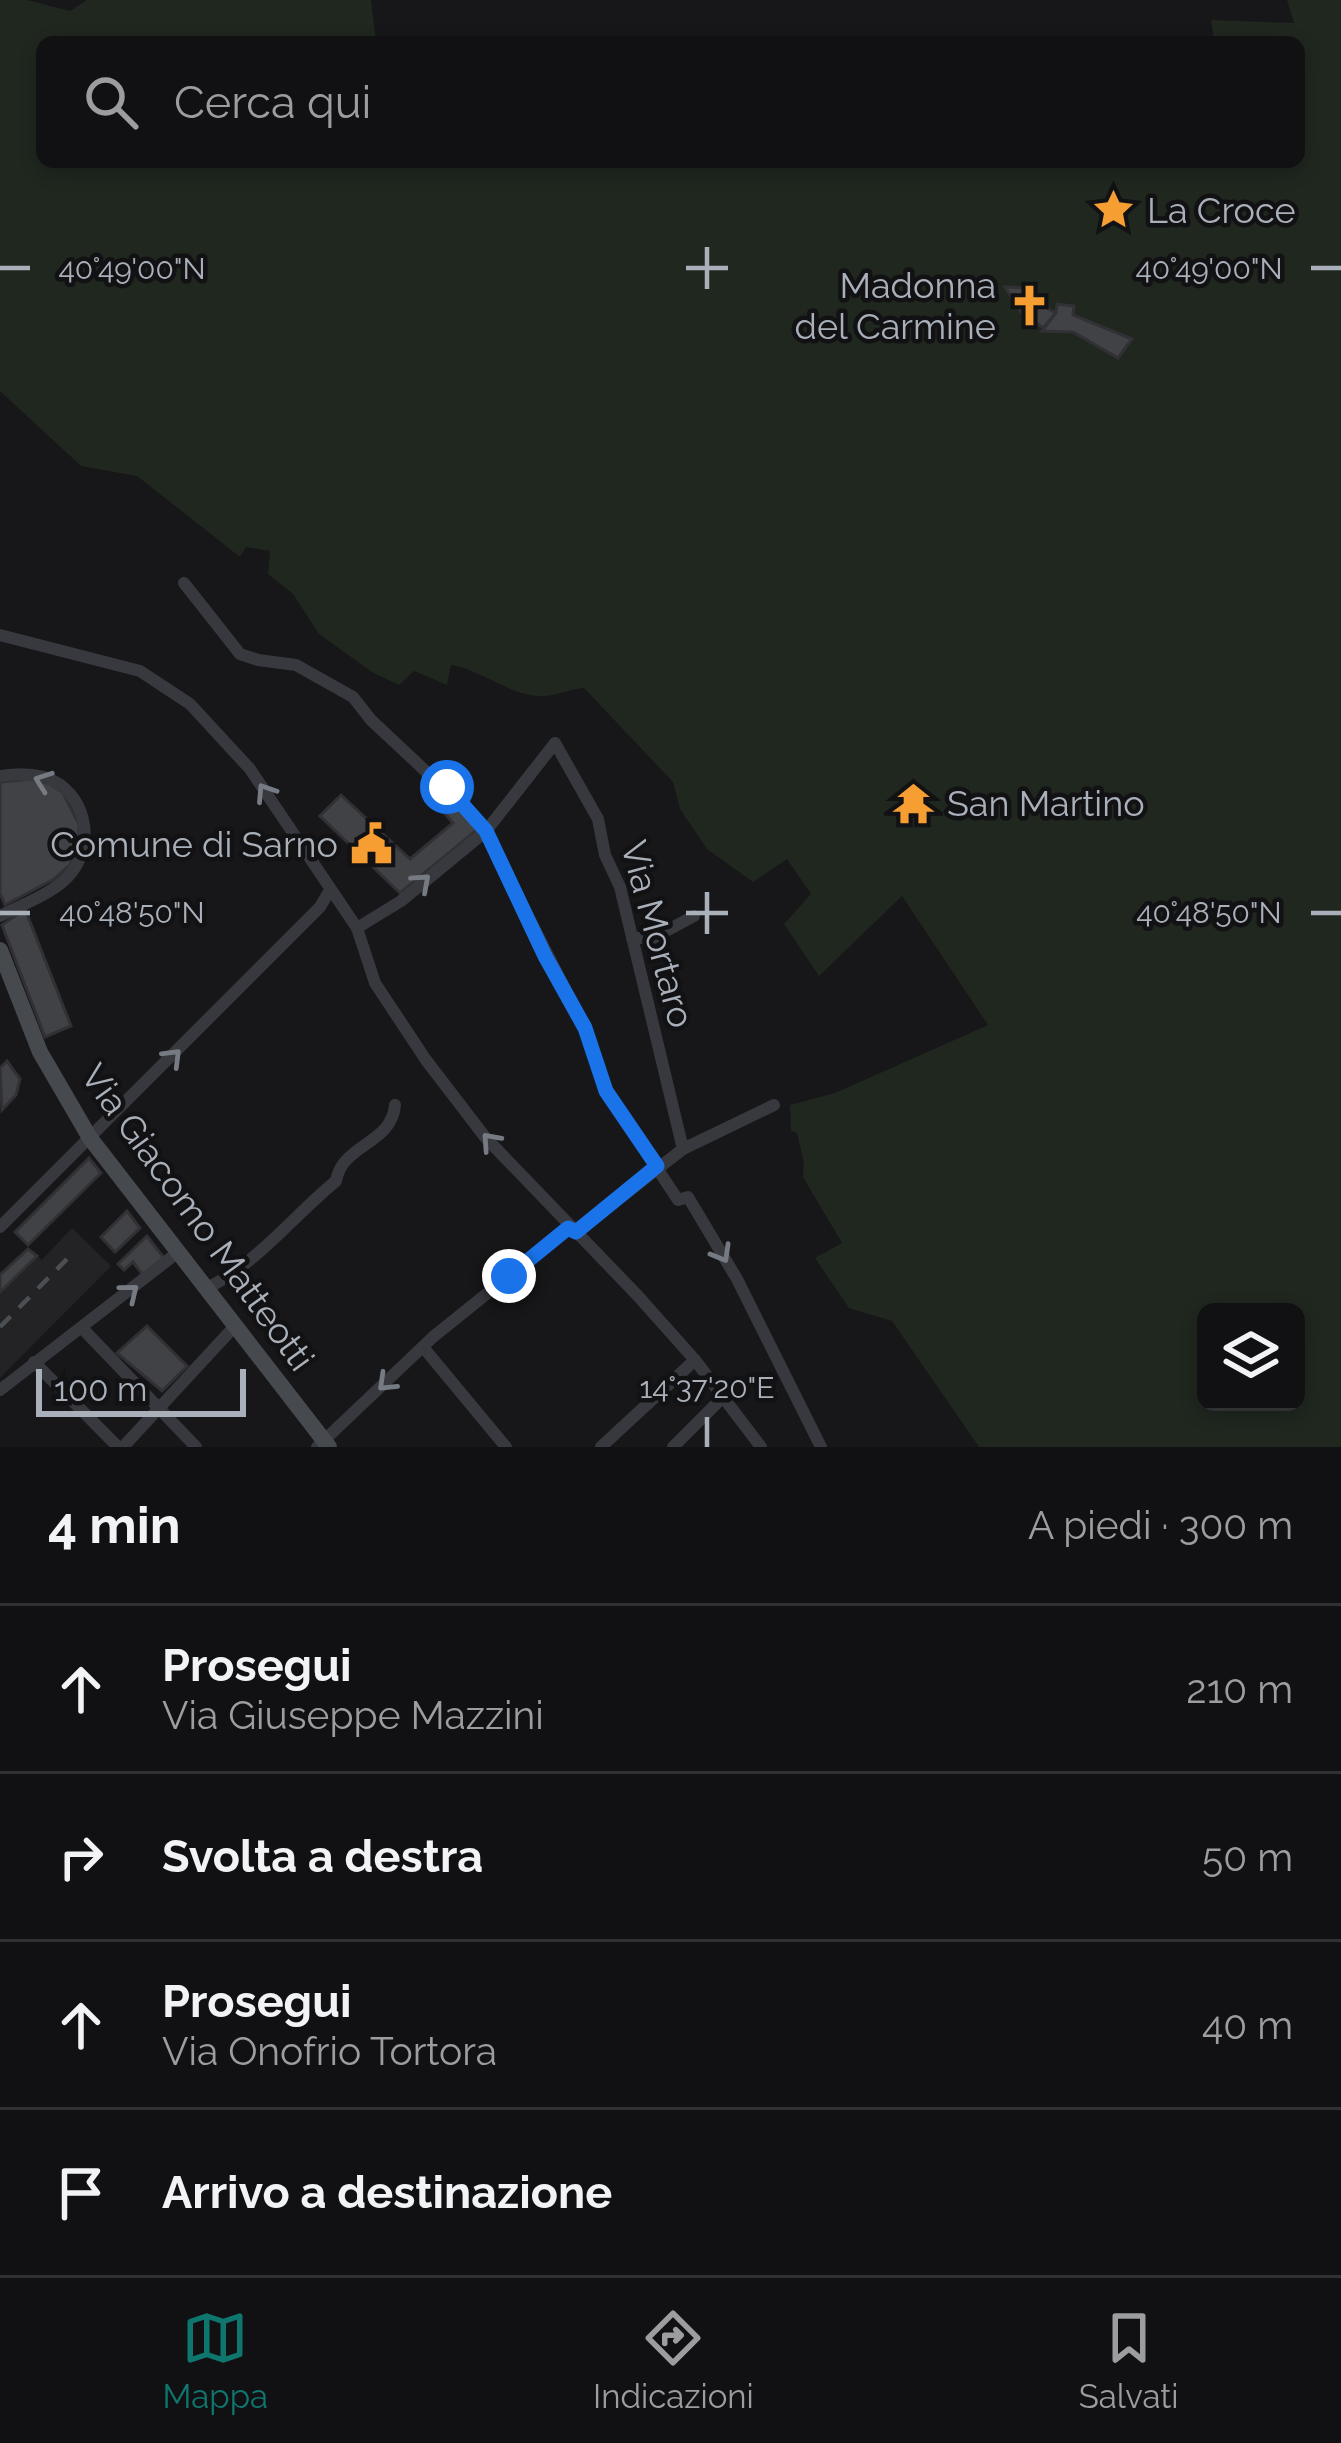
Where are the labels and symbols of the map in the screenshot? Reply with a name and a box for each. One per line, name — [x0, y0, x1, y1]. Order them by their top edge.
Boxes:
place icon: La Croce — [1090, 187, 1136, 233]
place label: La Croce — [1147, 189, 1296, 231]
text: 40°49'00"N — [58, 251, 206, 286]
text: 40°49'00"N — [1135, 251, 1283, 286]
place label: Madonna del Carmine — [795, 264, 996, 347]
church icon: Madonna del Carmine — [1007, 283, 1053, 329]
route start — [420, 760, 474, 814]
one-way arrow — [34, 771, 55, 795]
temple icon: San Martino — [890, 780, 936, 826]
place label: San Martino — [947, 782, 1145, 824]
one-way arrow — [258, 784, 280, 806]
public building icon: Comune di Sarno — [349, 821, 395, 867]
place label: Comune di Sarno — [50, 823, 338, 865]
street label: Via Mortaro — [613, 836, 703, 1032]
one-way arrow — [409, 875, 430, 896]
text: 40°48'50"N — [59, 895, 205, 930]
text: 40°48'50"N — [1136, 895, 1282, 930]
one-way arrow — [159, 1049, 181, 1071]
street label: Via Giacomo Matteotti — [73, 1056, 323, 1378]
one-way arrow — [483, 1133, 505, 1155]
one-way arrow — [708, 1241, 731, 1263]
route end — [482, 1249, 536, 1303]
one-way arrow — [117, 1284, 139, 1306]
scale bar — [36, 1363, 246, 1416]
one-way arrow — [378, 1369, 400, 1391]
text: 14°37'20"E — [640, 1370, 775, 1405]

